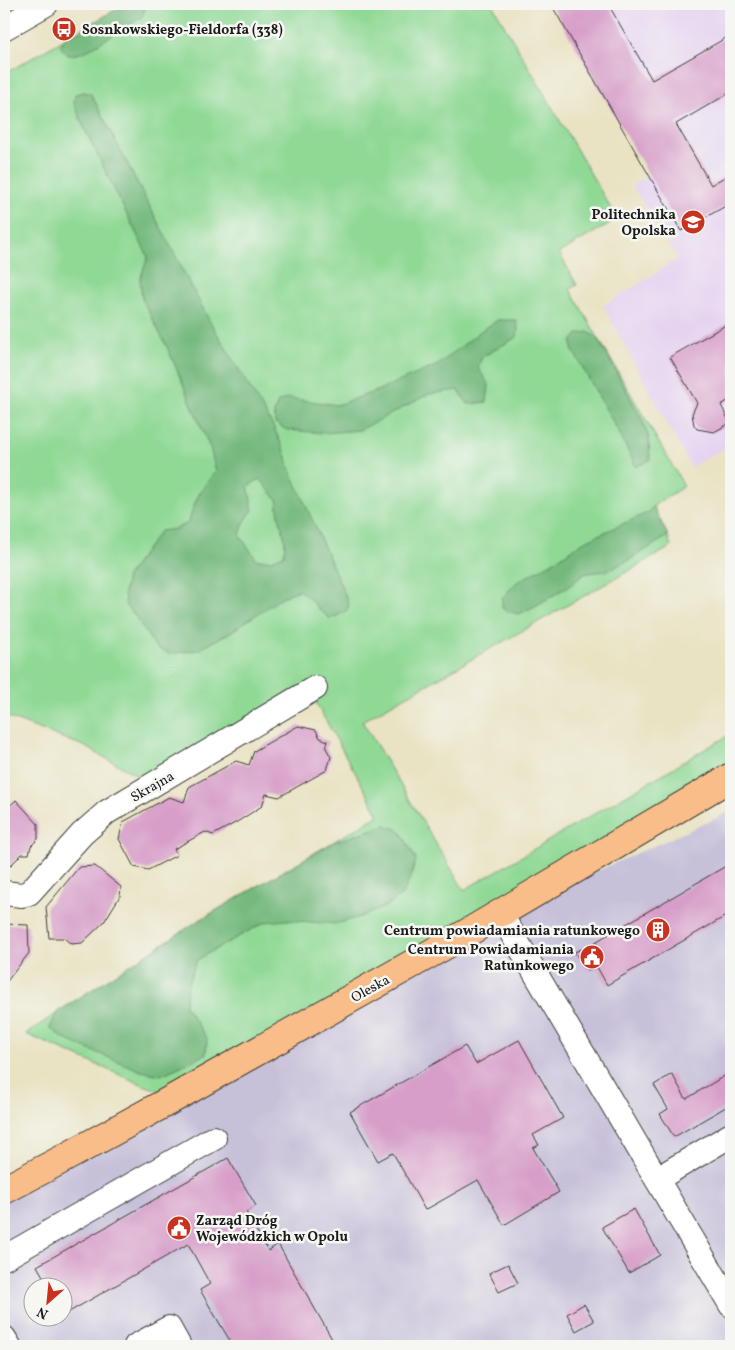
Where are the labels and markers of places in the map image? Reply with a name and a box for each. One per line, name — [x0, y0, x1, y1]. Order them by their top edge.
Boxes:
bus stop icon: Sosnkowskiego-Fieldorfa (338) — [51, 16, 77, 42]
place label: Sosnkowskiego-Fieldorfa (338) — [82, 21, 283, 40]
place label: Politechnika Opolska — [592, 206, 676, 241]
school or university icon: Politechnika Opolska — [680, 209, 706, 235]
building icon: Centrum powiadamiania ratunkowego — [645, 917, 671, 943]
place label: Centrum powiadamiania ratunkowego — [384, 922, 640, 941]
place label: Centrum Powiadamiania Ratunkowego — [408, 941, 574, 976]
public building icon: Centrum Powiadamiania Ratunkowego — [579, 944, 605, 970]
place label: Zarząd Dróg Wojewódzkich w Opolu — [196, 1212, 349, 1247]
public building icon: Zarząd Dróg Wojewódzkich w Opolu — [166, 1215, 192, 1241]

